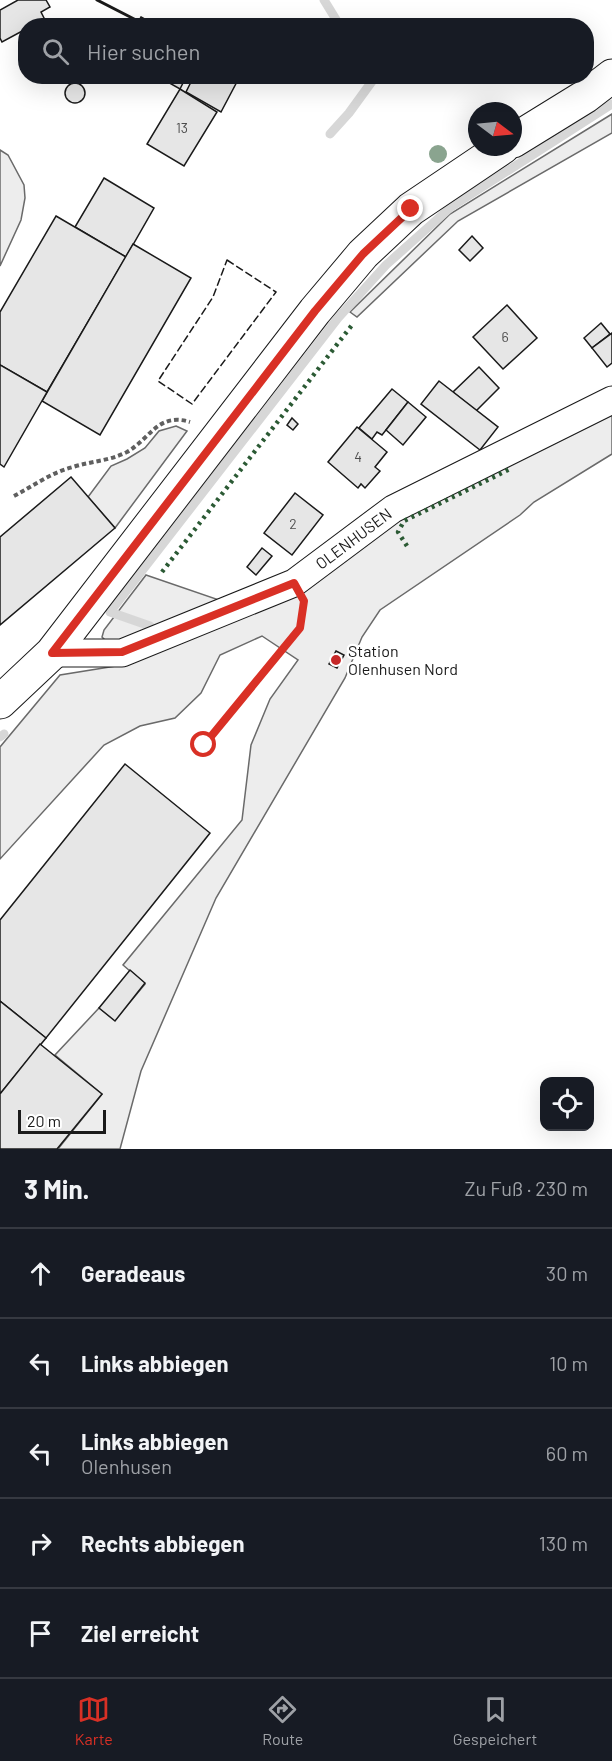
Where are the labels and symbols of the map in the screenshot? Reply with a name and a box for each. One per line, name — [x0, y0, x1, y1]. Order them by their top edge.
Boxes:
north arrow — [468, 102, 522, 156]
house number: 13 — [176, 119, 188, 136]
route end — [397, 195, 423, 221]
house number: 6 — [501, 328, 509, 345]
house number: 4 — [354, 448, 362, 465]
street label: OLENHUSEN — [311, 503, 395, 573]
house number: 2 — [289, 515, 297, 532]
place label: Station Olenhusen Nord — [348, 641, 458, 678]
marker: Station Olenhusen Nord — [329, 653, 343, 667]
route start — [190, 731, 216, 757]
scale bar — [18, 1107, 106, 1134]

